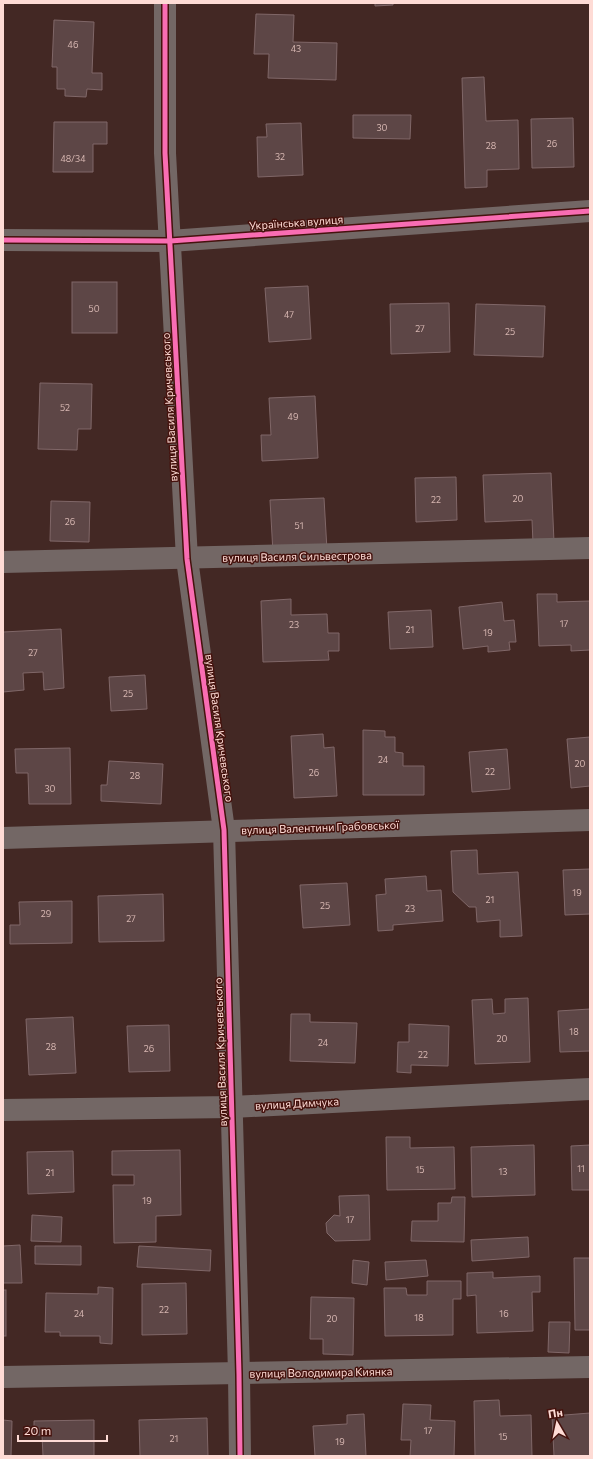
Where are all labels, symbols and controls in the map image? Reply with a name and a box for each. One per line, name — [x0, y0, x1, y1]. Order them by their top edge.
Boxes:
house number: 46 — [68, 39, 78, 50]
house number: 43 — [291, 43, 301, 54]
house number: 30 — [376, 122, 388, 133]
house number: 26 — [547, 138, 557, 149]
house number: 28 — [486, 140, 496, 151]
house number: 32 — [275, 151, 285, 162]
house number: 48/34 — [60, 153, 86, 164]
street label: Українська вулиця — [248, 212, 344, 232]
house number: 50 — [88, 303, 100, 314]
house number: 47 — [284, 309, 294, 320]
house number: 27 — [415, 323, 425, 334]
house number: 25 — [505, 326, 515, 337]
street label: вулиця Василя Кричевського — [159, 332, 179, 482]
house number: 52 — [60, 402, 70, 413]
house number: 49 — [288, 411, 298, 422]
house number: 20 — [513, 493, 524, 504]
house number: 22 — [431, 494, 441, 505]
house number: 26 — [65, 516, 75, 527]
house number: 51 — [294, 520, 304, 531]
street label: вулиця Василя Сильвестрова — [222, 548, 372, 564]
house number: 17 — [560, 618, 569, 629]
house number: 23 — [289, 619, 299, 630]
house number: 21 — [406, 624, 414, 635]
house number: 19 — [483, 627, 493, 638]
house number: 27 — [28, 647, 38, 658]
street label: вулиця Василя Кричевського — [203, 653, 237, 803]
house number: 25 — [123, 688, 133, 699]
house number: 24 — [378, 754, 389, 765]
house number: 20 — [575, 758, 586, 769]
house number: 22 — [485, 766, 495, 777]
house number: 26 — [309, 767, 319, 778]
house number: 28 — [130, 770, 140, 781]
house number: 30 — [44, 783, 56, 794]
street label: вулиця Валентини Грабовської — [241, 818, 399, 836]
house number: 19 — [572, 887, 582, 898]
house number: 21 — [486, 894, 494, 905]
house number: 25 — [320, 900, 330, 911]
house number: 23 — [405, 903, 415, 914]
house number: 29 — [41, 908, 51, 919]
house number: 27 — [126, 913, 136, 924]
street label: вулиця Василя Кричевського — [211, 977, 229, 1127]
house number: 18 — [569, 1026, 579, 1037]
house number: 20 — [497, 1033, 508, 1044]
house number: 24 — [318, 1037, 329, 1048]
house number: 28 — [46, 1041, 56, 1052]
house number: 26 — [144, 1043, 154, 1054]
house number: 22 — [418, 1049, 428, 1060]
street label: вулиця Димчука — [255, 1094, 339, 1112]
house number: 11 — [577, 1163, 585, 1174]
house number: 15 — [415, 1164, 425, 1175]
house number: 13 — [499, 1166, 507, 1177]
house number: 21 — [46, 1167, 54, 1178]
house number: 19 — [142, 1195, 152, 1206]
house number: 17 — [346, 1214, 355, 1225]
house number: 22 — [159, 1304, 169, 1315]
house number: 24 — [74, 1308, 85, 1319]
house number: 16 — [499, 1308, 509, 1319]
house number: 18 — [414, 1312, 424, 1323]
house number: 20 — [327, 1313, 338, 1324]
street label: вулиця Володимира Киянка — [249, 1364, 393, 1380]
north arrow — [537, 1403, 577, 1443]
text: Пн — [547, 1405, 564, 1420]
scale bar — [18, 1417, 107, 1443]
text: 20 m — [24, 1423, 51, 1437]
house number: 17 — [424, 1425, 433, 1436]
house number: 15 — [498, 1431, 508, 1442]
house number: 21 — [170, 1433, 178, 1444]
house number: 19 — [335, 1436, 345, 1447]

